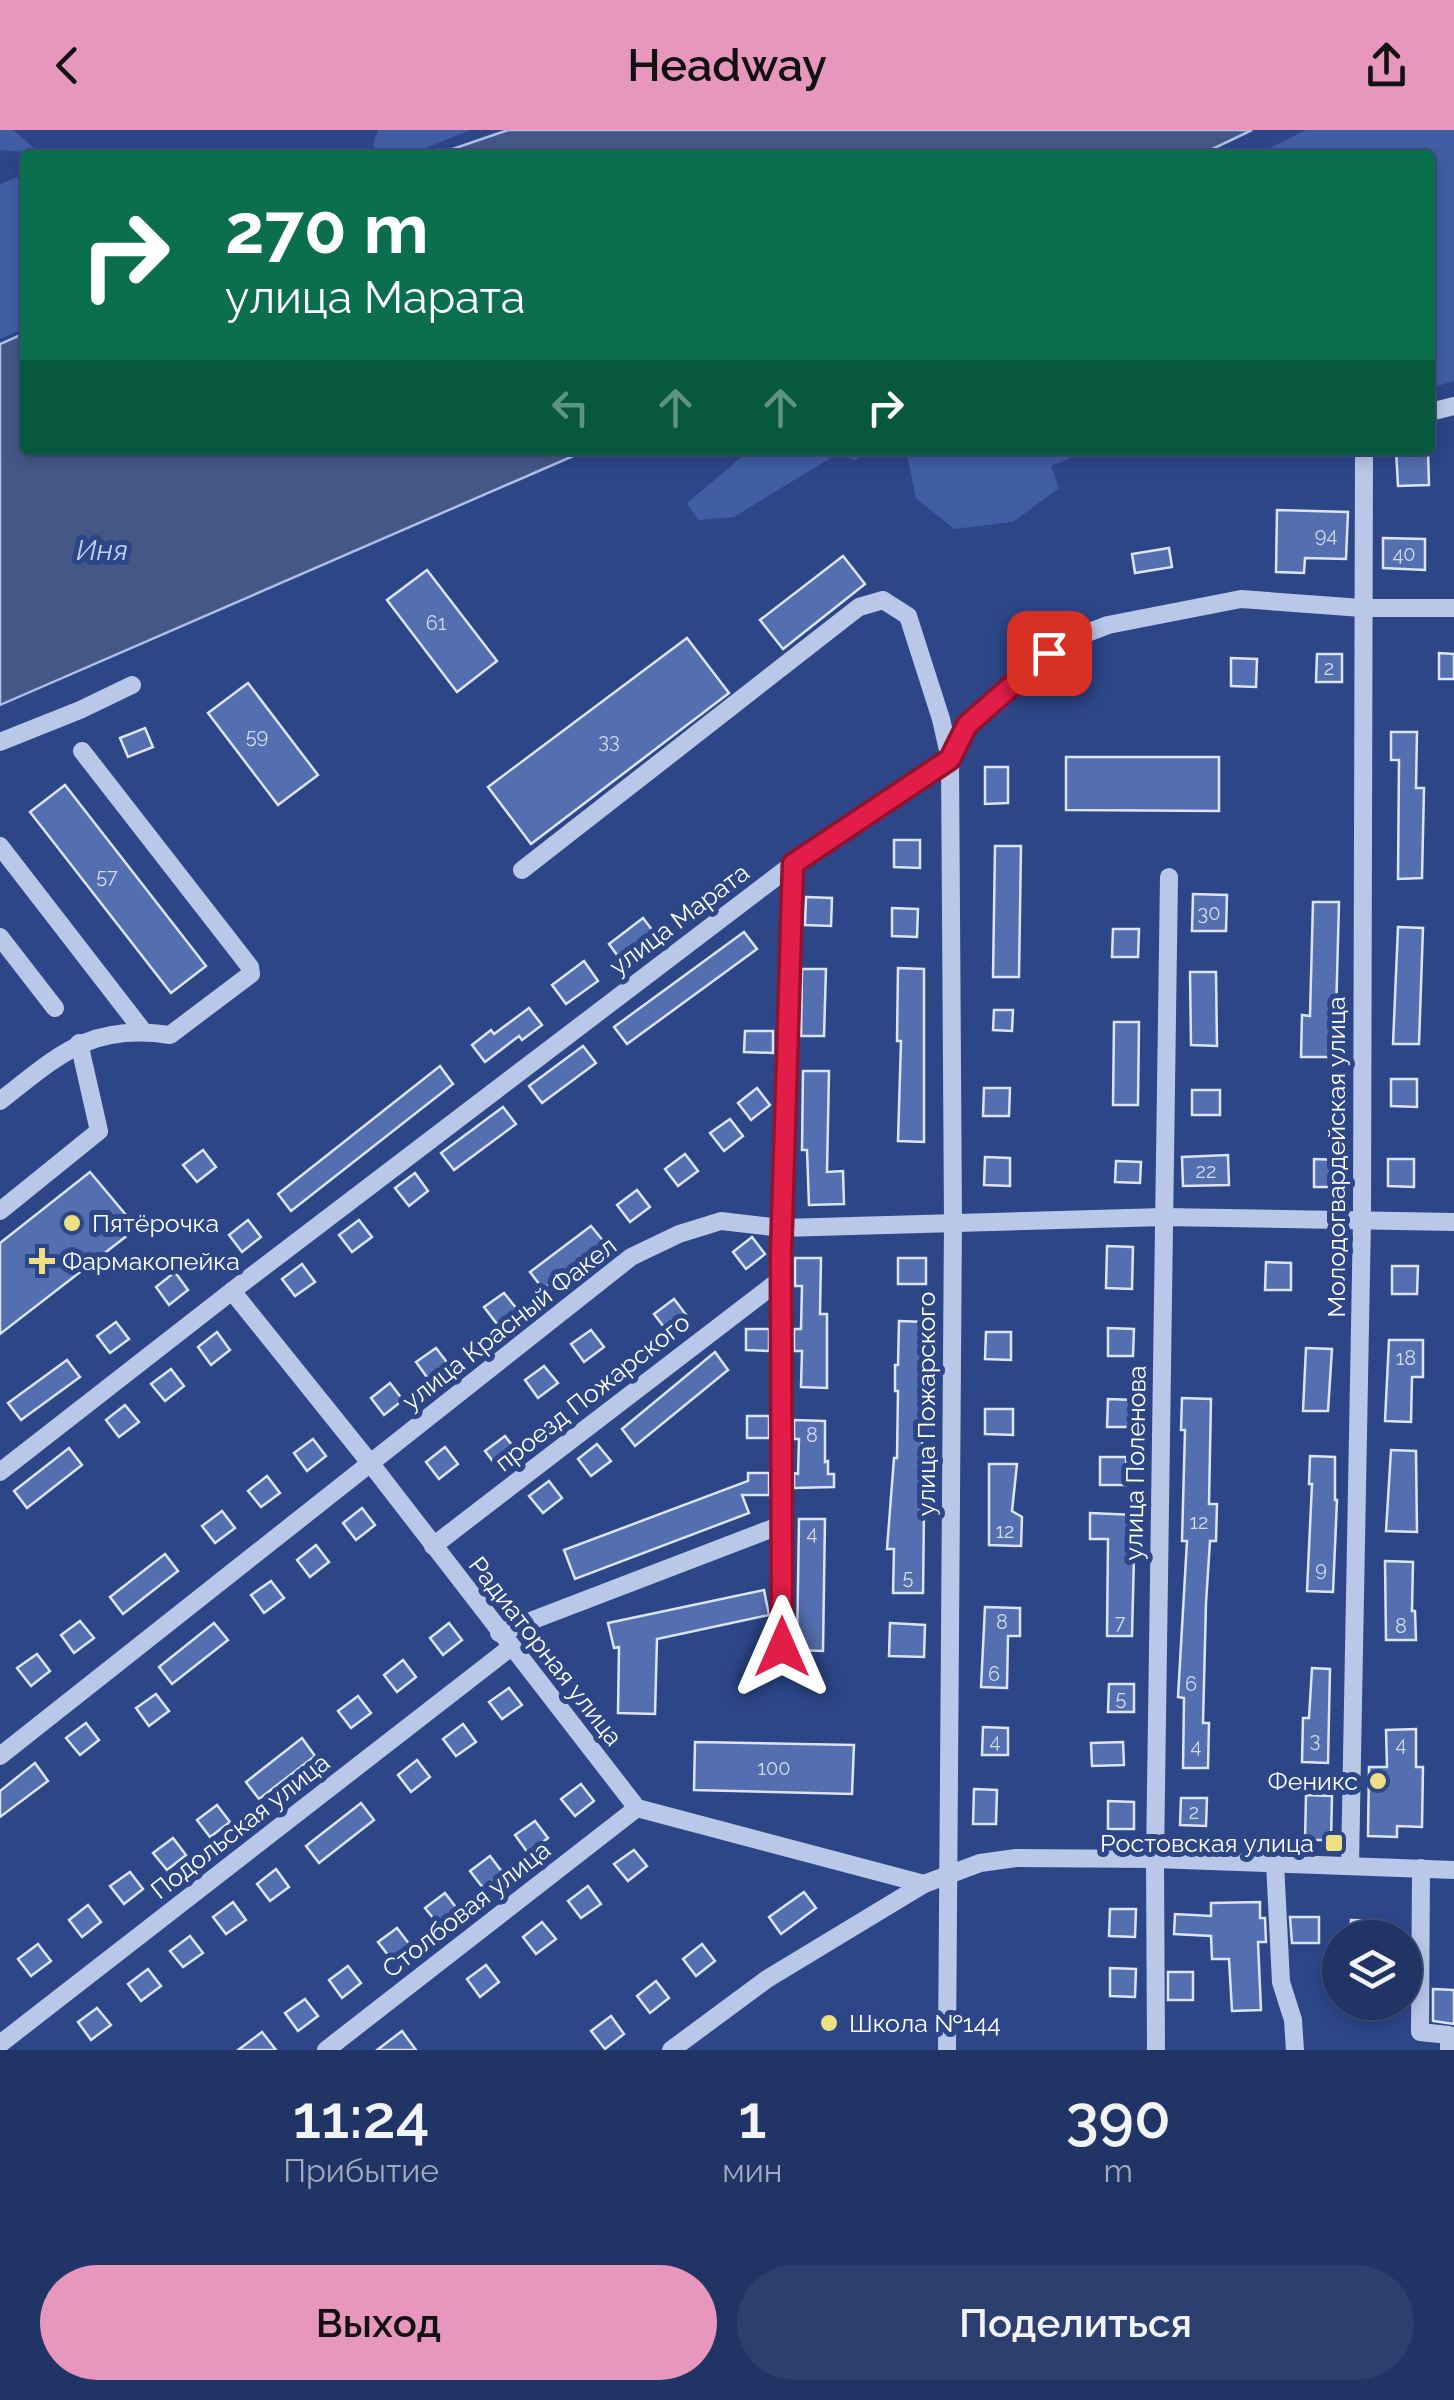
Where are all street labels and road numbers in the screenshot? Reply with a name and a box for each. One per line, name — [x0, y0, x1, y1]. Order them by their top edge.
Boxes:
street label: улица Марата — [603, 857, 755, 981]
street label: Молодогвардейская улица — [1321, 996, 1351, 1318]
street label: улица Красный Факел — [396, 1230, 622, 1416]
street label: улица Пожарского — [911, 1292, 941, 1516]
street label: проезд Пожарского — [489, 1307, 695, 1477]
street label: улица Поленова — [1118, 1365, 1152, 1561]
street label: Радиаторная улица — [463, 1551, 629, 1751]
street label: Подольская улица — [145, 1747, 335, 1905]
street label: Столбовая улица — [376, 1834, 556, 1984]

